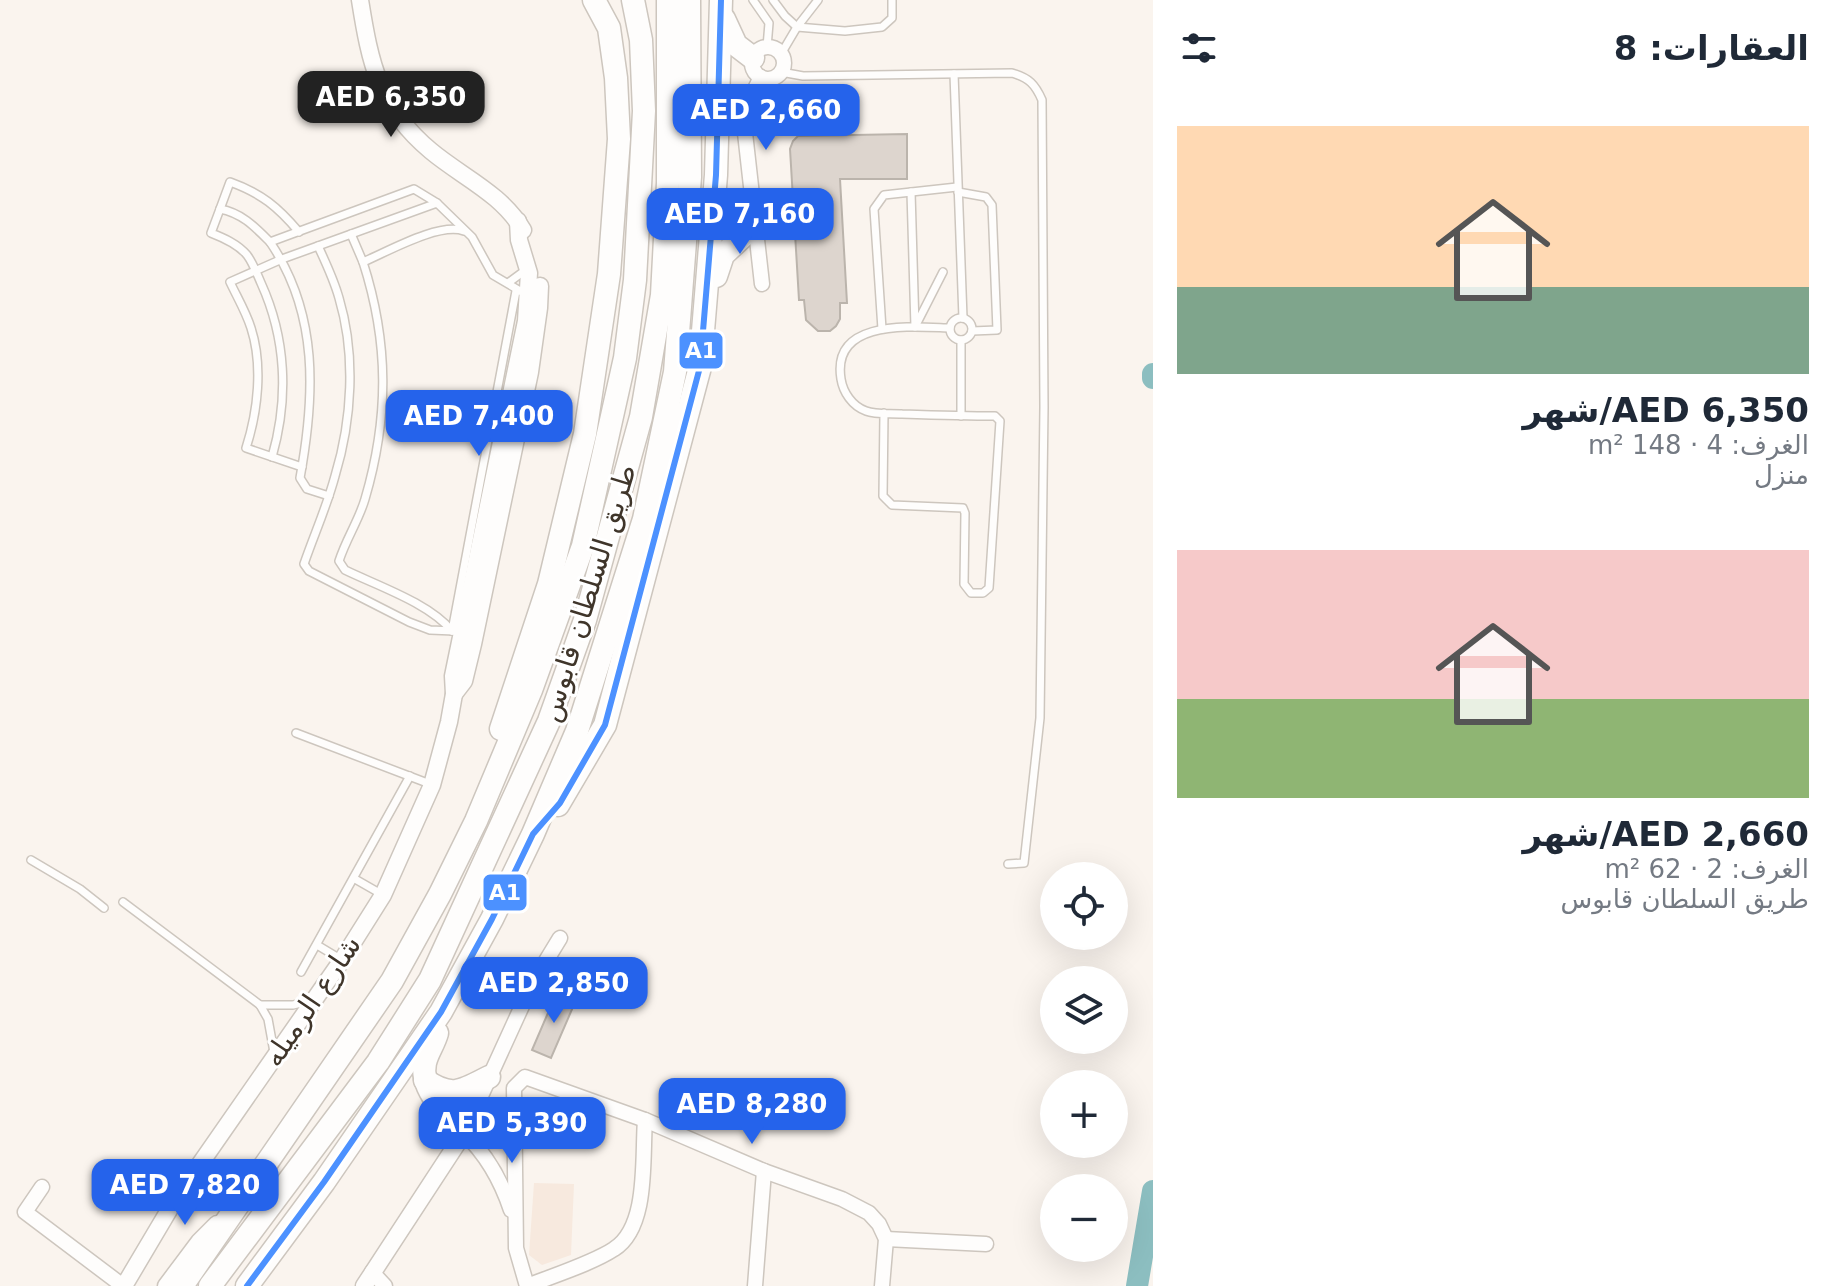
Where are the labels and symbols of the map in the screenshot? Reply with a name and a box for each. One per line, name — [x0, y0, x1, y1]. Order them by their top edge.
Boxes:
pin: AED 6,350 — [299, 71, 483, 139]
pin: AED 2,660 — [674, 84, 858, 152]
pin: AED 7,160 — [648, 188, 832, 256]
line badge: A1 — [678, 331, 724, 370]
text: A1 — [685, 338, 717, 363]
pin: AED 7,400 — [387, 390, 571, 458]
street label: طريق السلطان قابوس — [533, 460, 643, 726]
line badge: A1 — [482, 873, 528, 912]
text: A1 — [489, 880, 521, 905]
street label: شارع الرميله — [256, 929, 368, 1073]
pin: AED 2,850 — [462, 957, 646, 1025]
pin: AED 8,280 — [660, 1078, 844, 1146]
pin: AED 5,390 — [420, 1097, 604, 1165]
pin: AED 7,820 — [93, 1159, 277, 1227]

